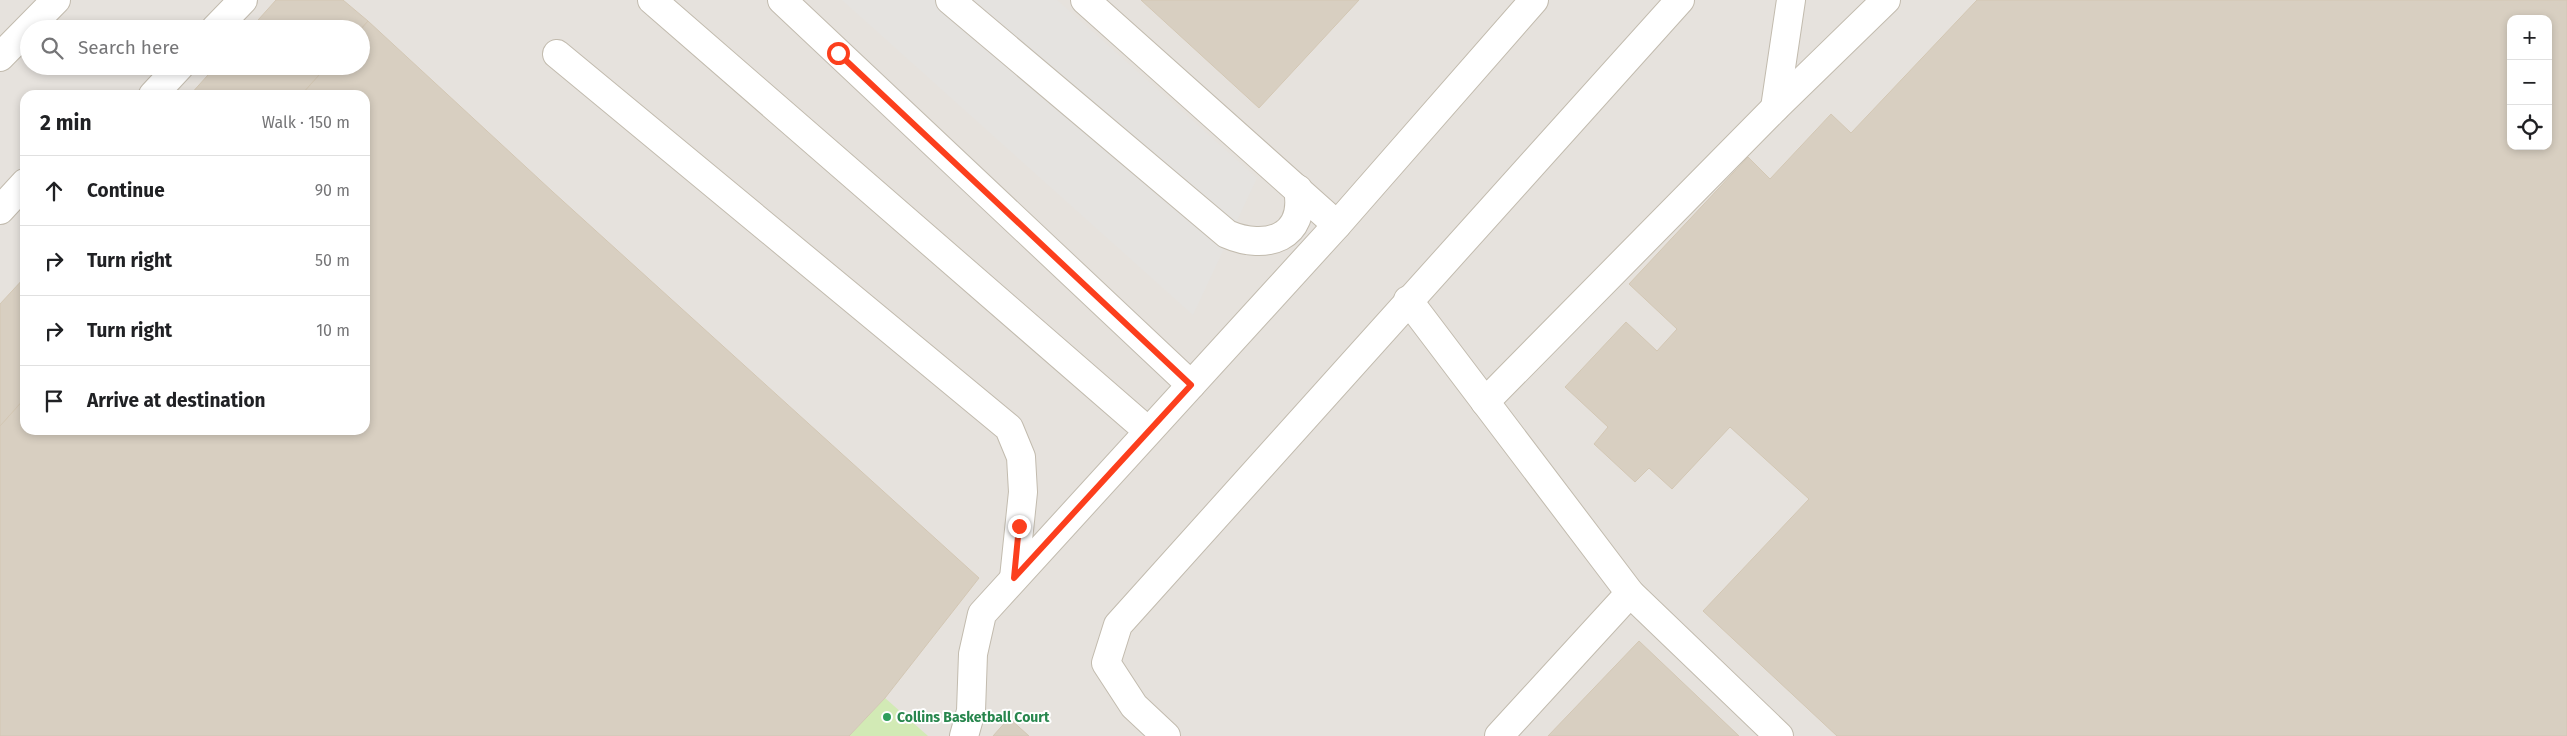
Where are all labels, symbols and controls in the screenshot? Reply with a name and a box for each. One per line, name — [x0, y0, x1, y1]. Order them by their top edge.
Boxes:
map controls — [2507, 15, 2552, 150]
button: + — [2507, 15, 2552, 60]
search box — [20, 20, 370, 75]
icon: search — [38, 34, 66, 62]
text: Search here — [78, 36, 179, 59]
route start — [827, 42, 850, 65]
button: − — [2507, 60, 2552, 105]
button: locate — [2507, 105, 2552, 150]
text: 2 min — [40, 110, 92, 136]
text: Walk · 150 m — [262, 113, 350, 132]
icon: ahead — [40, 177, 68, 205]
text: Continue — [87, 179, 165, 202]
text: 90 m — [315, 181, 350, 200]
icon: right — [40, 247, 68, 275]
text: Turn right — [87, 249, 172, 272]
text: 50 m — [315, 251, 350, 270]
icon: right — [40, 317, 68, 345]
text: Turn right — [87, 319, 172, 342]
text: 10 m — [316, 321, 350, 340]
icon: arrive — [40, 387, 68, 415]
text: Arrive at destination — [87, 389, 266, 412]
route end — [1008, 515, 1031, 538]
place label: Collins Basketball Court — [897, 709, 1050, 726]
marker: Collins Basketball Court — [881, 711, 893, 723]

